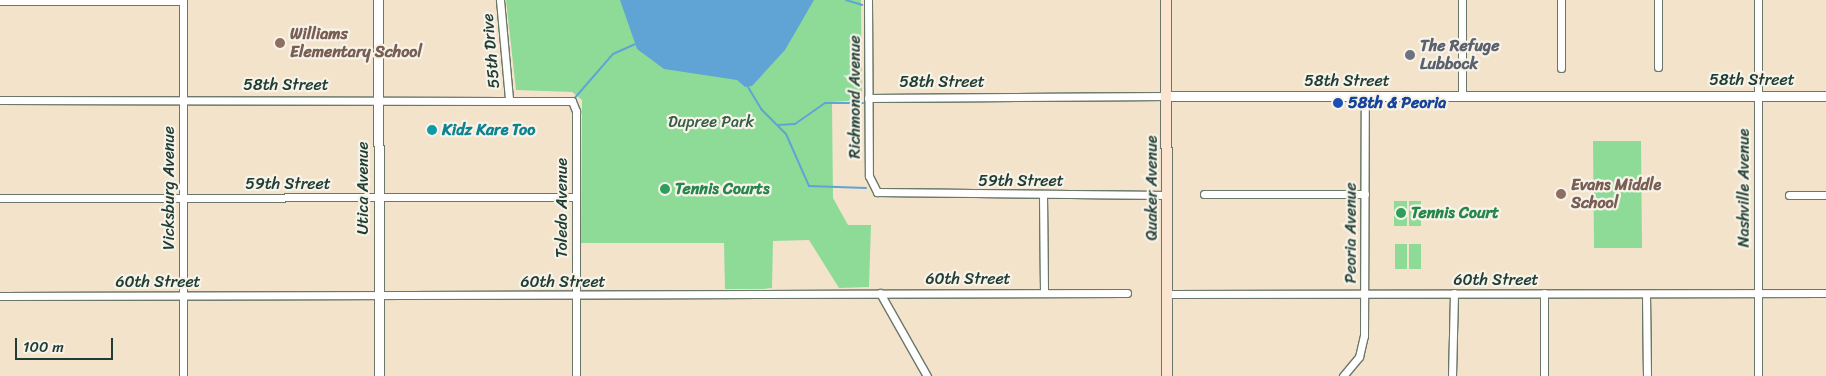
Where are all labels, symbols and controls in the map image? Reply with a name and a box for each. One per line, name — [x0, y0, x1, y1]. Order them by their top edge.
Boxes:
street label: 55th Drive — [478, 13, 504, 89]
place label: Williams Elementary School — [290, 24, 422, 62]
street label: Richmond Avenue — [845, 35, 865, 159]
place label: The Refuge Lubbock — [1420, 36, 1499, 74]
marker: Williams Elementary School — [274, 37, 286, 49]
marker: The Refuge Lubbock — [1404, 49, 1416, 61]
street label: 58th Street — [1709, 70, 1795, 90]
street label: 58th Street — [1304, 71, 1390, 91]
street label: 58th Street — [899, 72, 985, 92]
street label: 58th Street — [243, 75, 329, 95]
place label: 58th & Peoria — [1348, 93, 1446, 113]
marker: 58th & Peoria — [1332, 97, 1344, 109]
park label: Dupree Park — [668, 112, 754, 132]
place label: Kidz Kare Too — [442, 120, 537, 140]
marker: Kidz Kare Too — [426, 124, 438, 136]
street label: Vicksburg Avenue — [159, 126, 179, 250]
street label: Nashville Avenue — [1734, 129, 1754, 247]
street label: Quaker Avenue — [1142, 136, 1162, 240]
street label: Utica Avenue — [353, 141, 373, 235]
street label: Toledo Avenue — [552, 158, 572, 258]
street label: 59th Street — [978, 171, 1064, 191]
street label: 59th Street — [245, 174, 331, 194]
place label: Evans Middle School — [1571, 175, 1662, 213]
place label: Tennis Courts — [675, 179, 770, 199]
marker: Tennis Courts — [659, 183, 671, 195]
street label: Peoria Avenue — [1341, 183, 1361, 283]
marker: Evans Middle School — [1555, 188, 1567, 200]
place label: Tennis Court — [1411, 203, 1499, 223]
marker: Tennis Court — [1395, 207, 1407, 219]
street label: 60th Street — [925, 269, 1011, 289]
street label: 60th Street — [1453, 270, 1539, 290]
street label: 60th Street — [115, 272, 201, 292]
street label: 60th Street — [520, 272, 606, 292]
scale bar — [18, 328, 115, 360]
text: 100 m — [23, 334, 64, 360]

